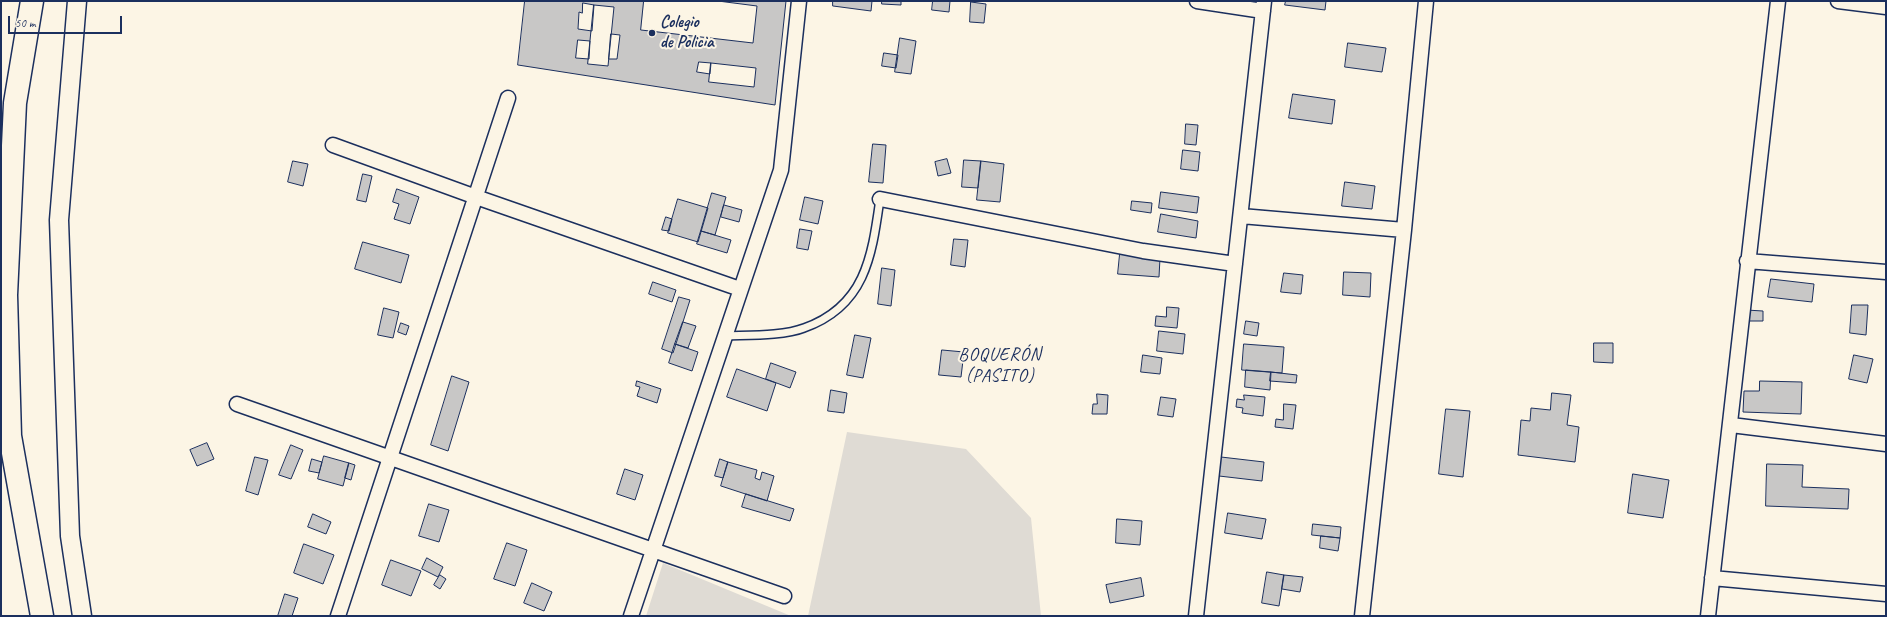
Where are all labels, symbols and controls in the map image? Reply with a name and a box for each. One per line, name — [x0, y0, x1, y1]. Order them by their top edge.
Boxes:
scale bar — [10, 8, 124, 34]
place label: Colegio de Policia — [660, 13, 714, 53]
text: 50 m — [15, 15, 35, 31]
marker: Colegio de Policia — [647, 28, 657, 38]
district label: BOQUERÓN (PASITO) — [959, 344, 1041, 386]

